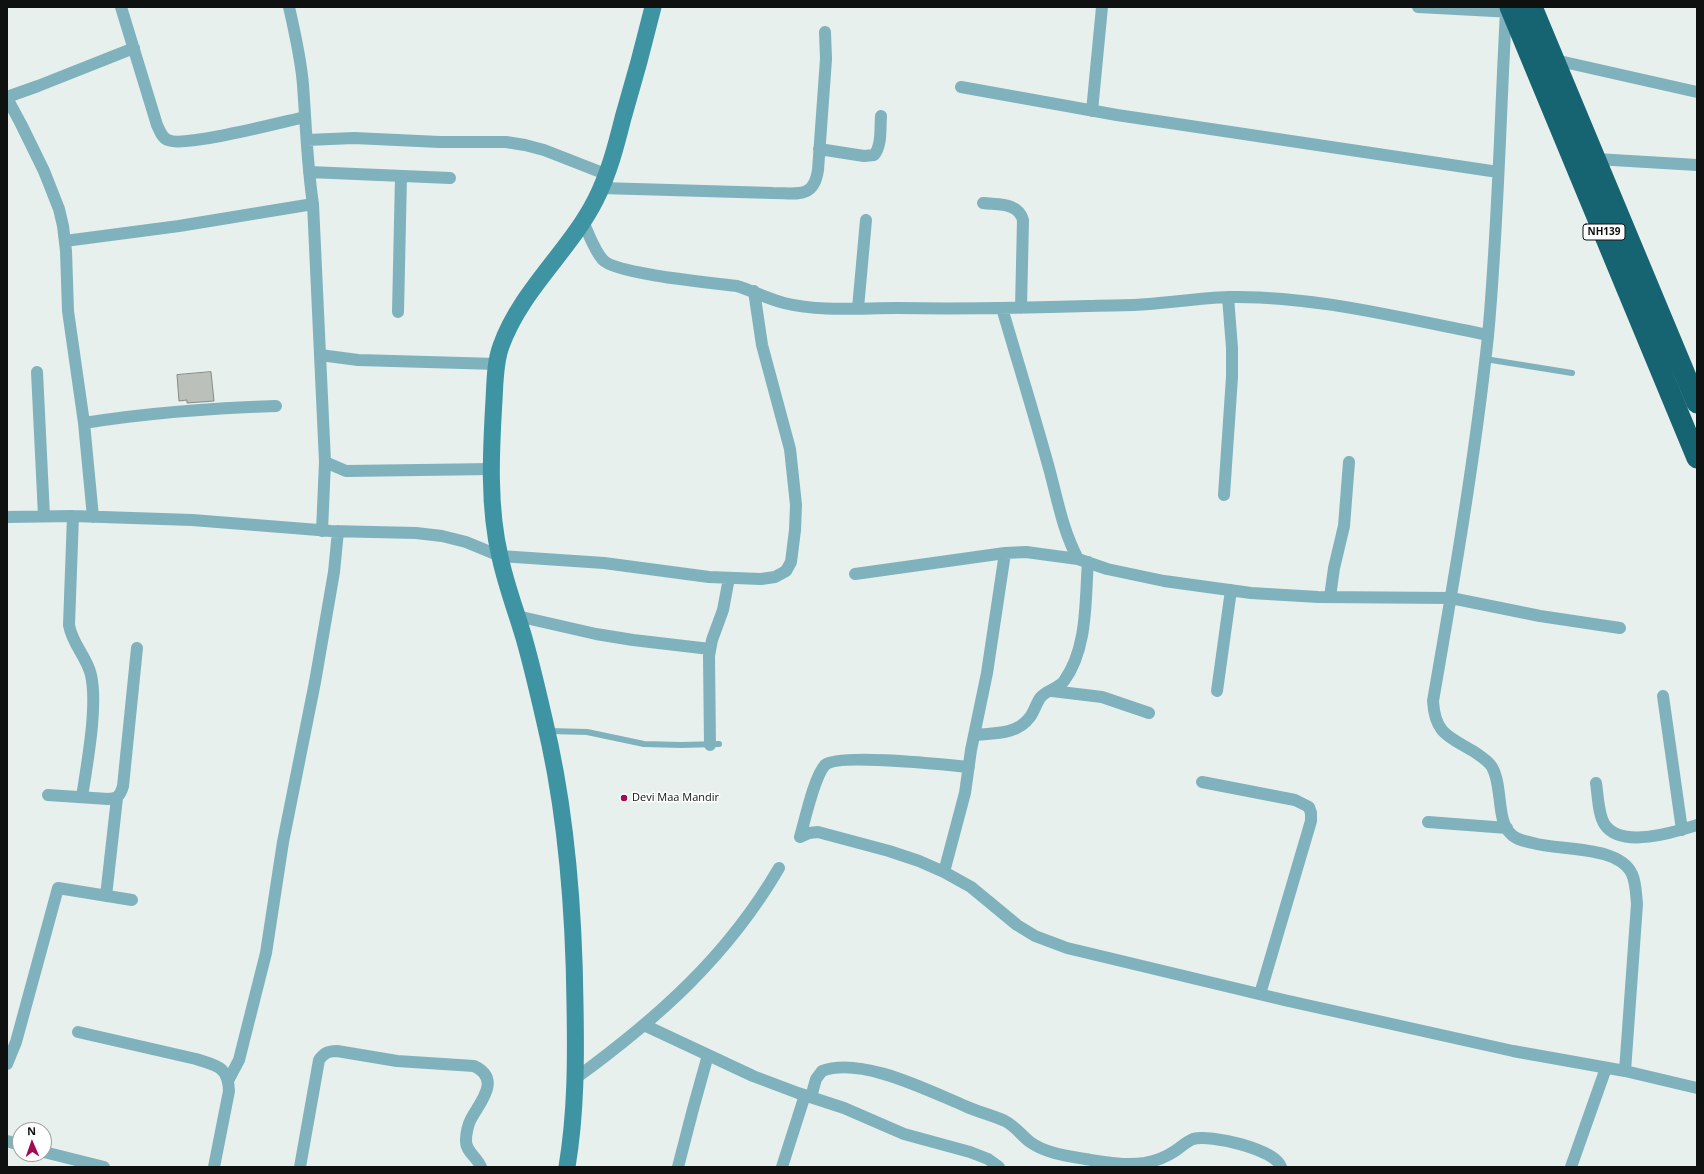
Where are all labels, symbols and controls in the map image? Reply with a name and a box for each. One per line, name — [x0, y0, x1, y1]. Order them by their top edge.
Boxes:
road number: NH139 — [1583, 224, 1625, 240]
place label: Devi Maa Mandir — [632, 791, 719, 805]
marker: Devi Maa Mandir — [619, 793, 629, 803]
north arrow — [12, 1122, 52, 1162]
text: N — [27, 1123, 36, 1138]

